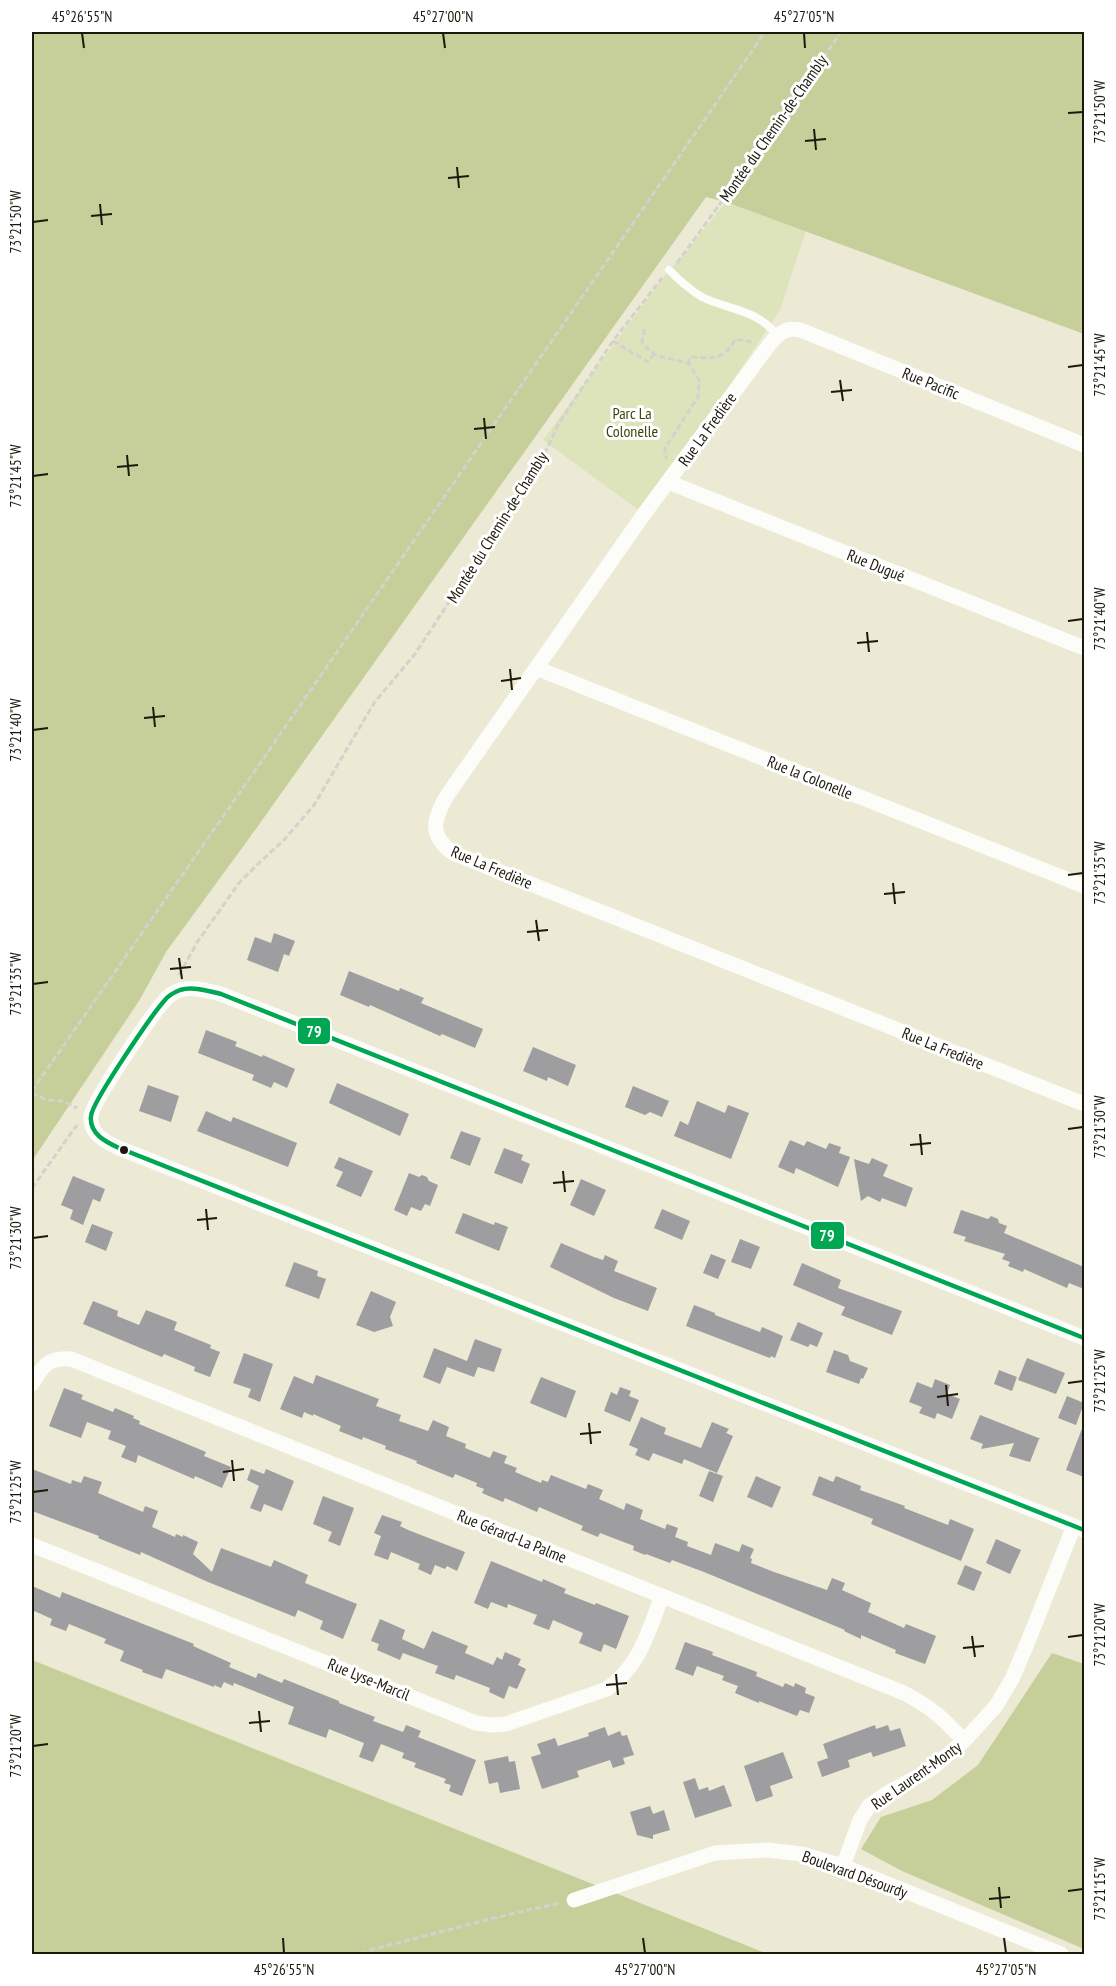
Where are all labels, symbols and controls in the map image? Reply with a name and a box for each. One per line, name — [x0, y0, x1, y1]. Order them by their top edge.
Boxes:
text: 45°26'55"N — [52, 7, 112, 26]
text: 45°27'00"N — [413, 7, 473, 26]
text: 45°27'05"N — [774, 7, 834, 26]
street label: Montée du Chemin-de-Chambly — [715, 51, 831, 205]
text: 73°21'50"W — [1090, 80, 1109, 144]
text: 73°21'50"W — [6, 190, 25, 254]
text: 73°21'45"W — [1090, 333, 1109, 397]
street label: Rue Pacific — [900, 363, 963, 404]
street label: Rue La Fredière — [674, 388, 740, 470]
park label: Parc La Colonelle — [606, 403, 658, 441]
text: 73°21'45"W — [6, 444, 25, 508]
street label: Montée du Chemin-de-Chambly — [442, 448, 552, 606]
street label: Rue Dugué — [844, 544, 908, 586]
text: 73°21'40"W — [1090, 587, 1109, 651]
text: 73°21'40"W — [6, 698, 25, 762]
street label: Rue la Colonelle — [764, 751, 856, 803]
street label: Rue La Fredière — [448, 841, 536, 893]
text: 73°21'35"W — [1090, 841, 1109, 905]
text: 73°21'35"W — [6, 952, 25, 1016]
line badge: 79 — [297, 1017, 331, 1045]
text: 79 — [306, 1021, 322, 1041]
street label: Rue La Fredière — [899, 1023, 987, 1073]
text: 73°21'30"W — [1090, 1095, 1109, 1159]
unlabelled marker — [118, 1144, 130, 1156]
text: 73°21'30"W — [6, 1206, 25, 1270]
line badge: 79 — [810, 1221, 845, 1250]
text: 79 — [819, 1225, 835, 1245]
text: 73°21'25"W — [1090, 1349, 1109, 1413]
text: 73°21'25"W — [6, 1460, 25, 1524]
street label: Rue Gérard-La Palme — [454, 1505, 570, 1567]
text: 73°21'20"W — [1090, 1603, 1109, 1667]
street label: Rue Lyse-Marcil — [325, 1654, 413, 1705]
text: 73°21'20"W — [6, 1714, 25, 1778]
street label: Rue Laurent-Monty — [867, 1737, 965, 1813]
street label: Boulevard Désourdy — [800, 1846, 910, 1902]
text: 73°21'15"W — [1090, 1857, 1109, 1921]
text: 45°26'55"N — [254, 1960, 314, 1979]
text: 45°27'00"N — [615, 1960, 675, 1979]
text: 45°27'05"N — [976, 1960, 1036, 1979]

